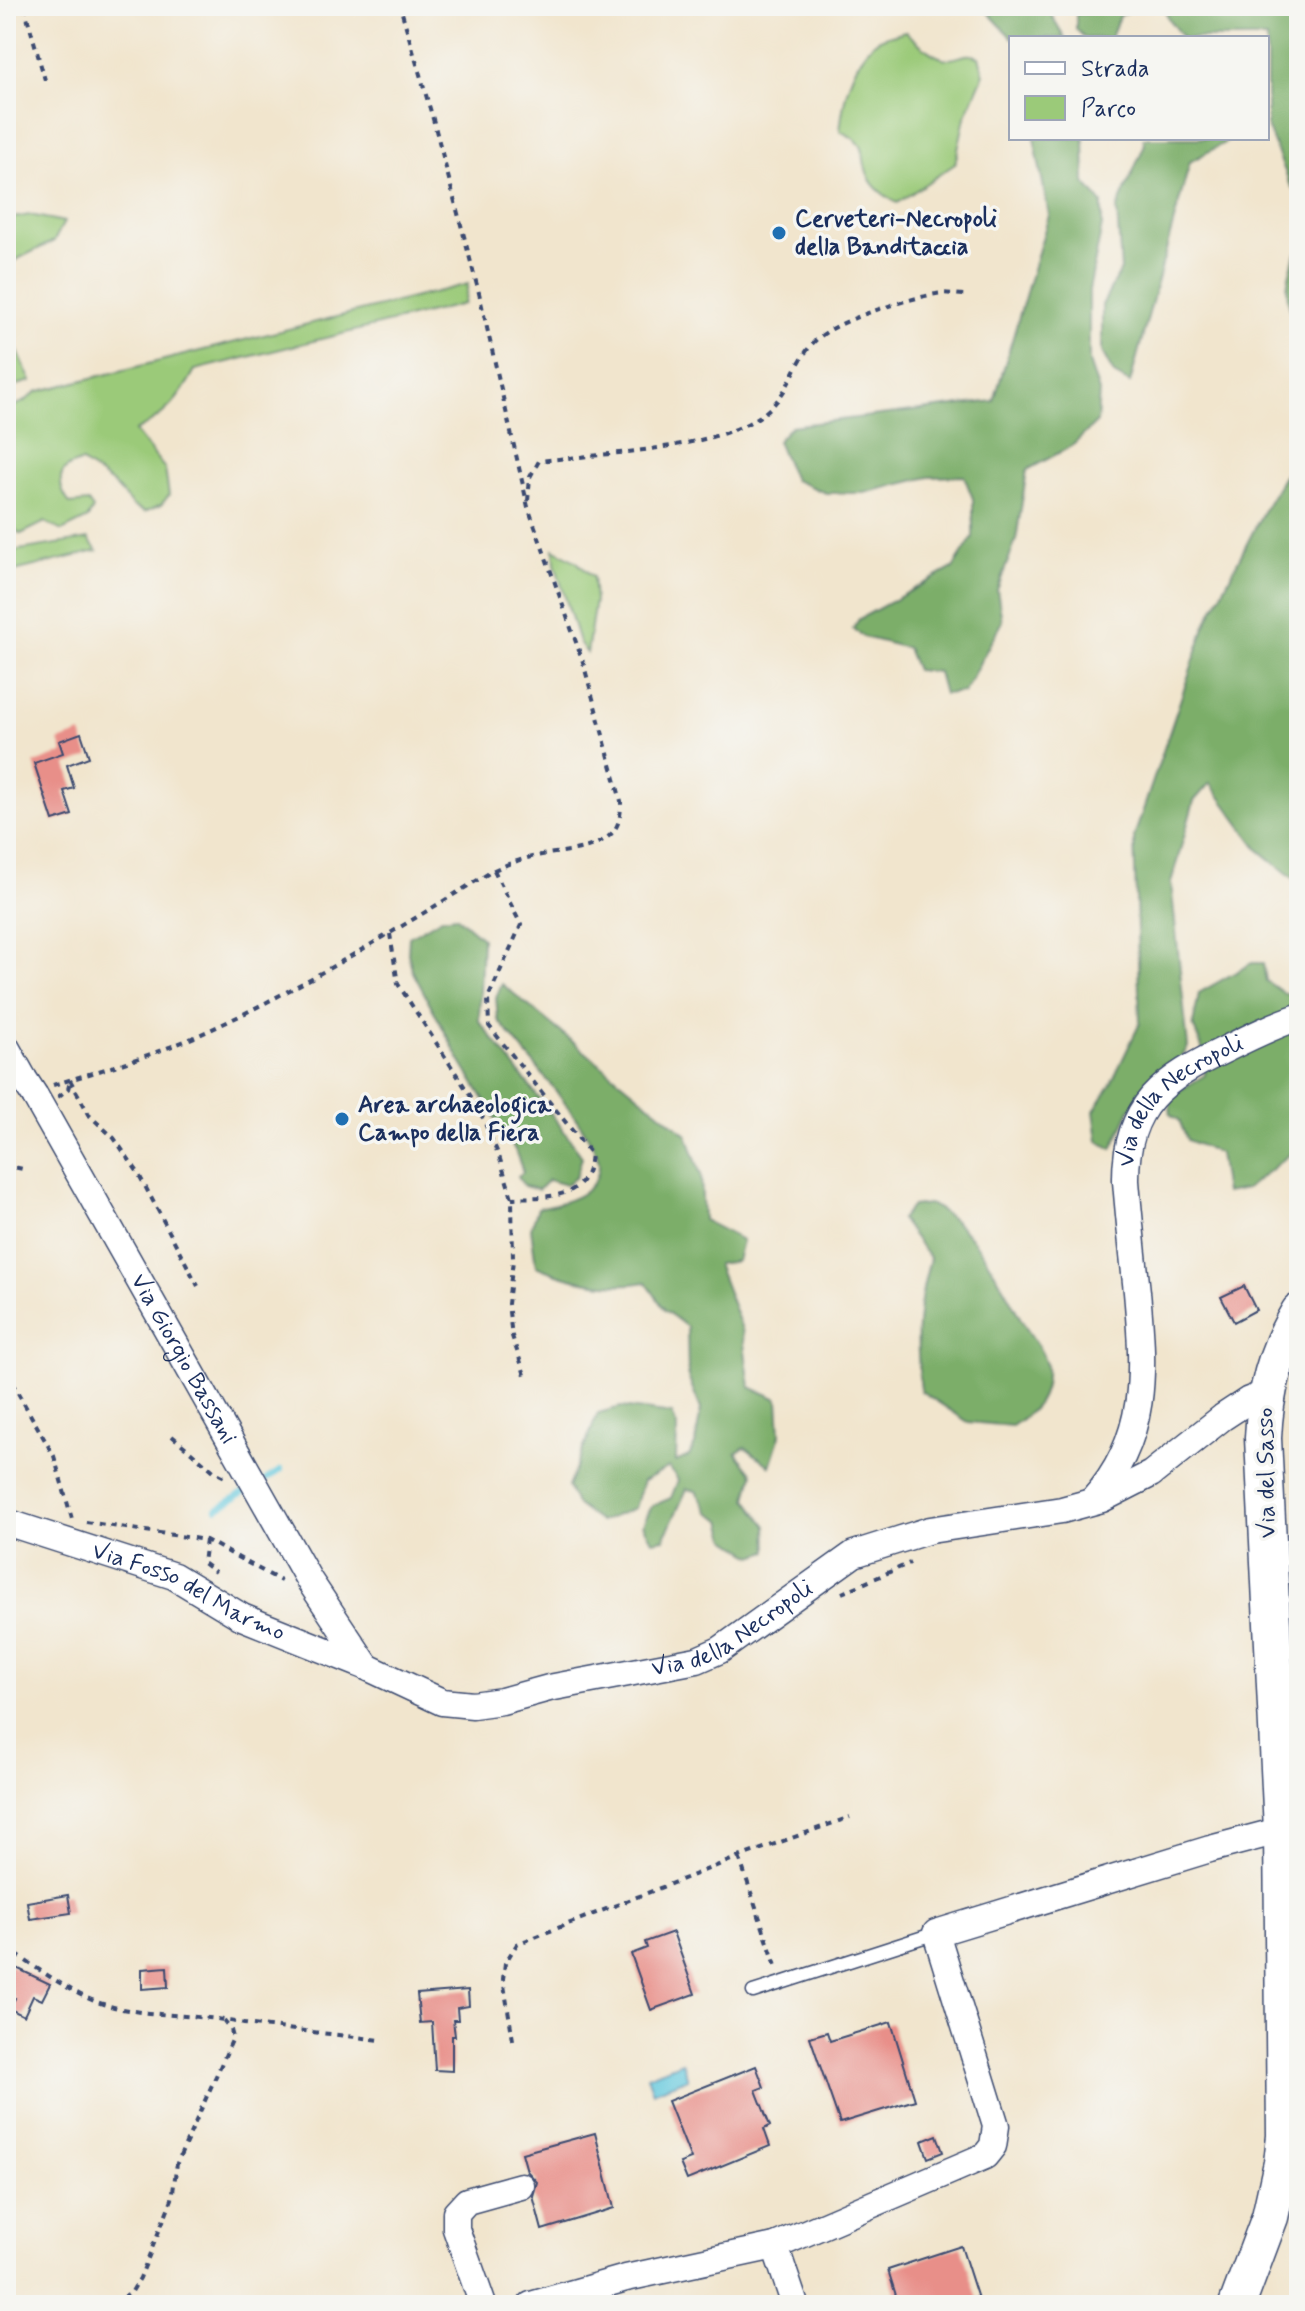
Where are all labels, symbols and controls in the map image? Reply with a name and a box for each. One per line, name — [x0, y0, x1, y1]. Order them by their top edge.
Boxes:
legend — [1009, 36, 1269, 140]
text: Strada — [1081, 54, 1150, 85]
text: Parco — [1081, 94, 1136, 125]
place label: Cerveteri-Necropoli della Banditaccia — [795, 204, 997, 263]
marker: Cerveteri-Necropoli della Banditaccia — [770, 224, 788, 242]
street label: Via della Necropoli — [1111, 1027, 1249, 1168]
place label: Area archaeologica Campo della Fiera — [358, 1090, 552, 1149]
marker: Area archaeologica Campo della Fiera — [333, 1110, 351, 1128]
street label: Via Giorgio Bassani — [123, 1268, 244, 1450]
street label: Via del Sasso — [1250, 1407, 1284, 1539]
street label: Via Fosso del Marmo — [88, 1535, 289, 1648]
street label: Via della Necropoli — [649, 1573, 819, 1684]

